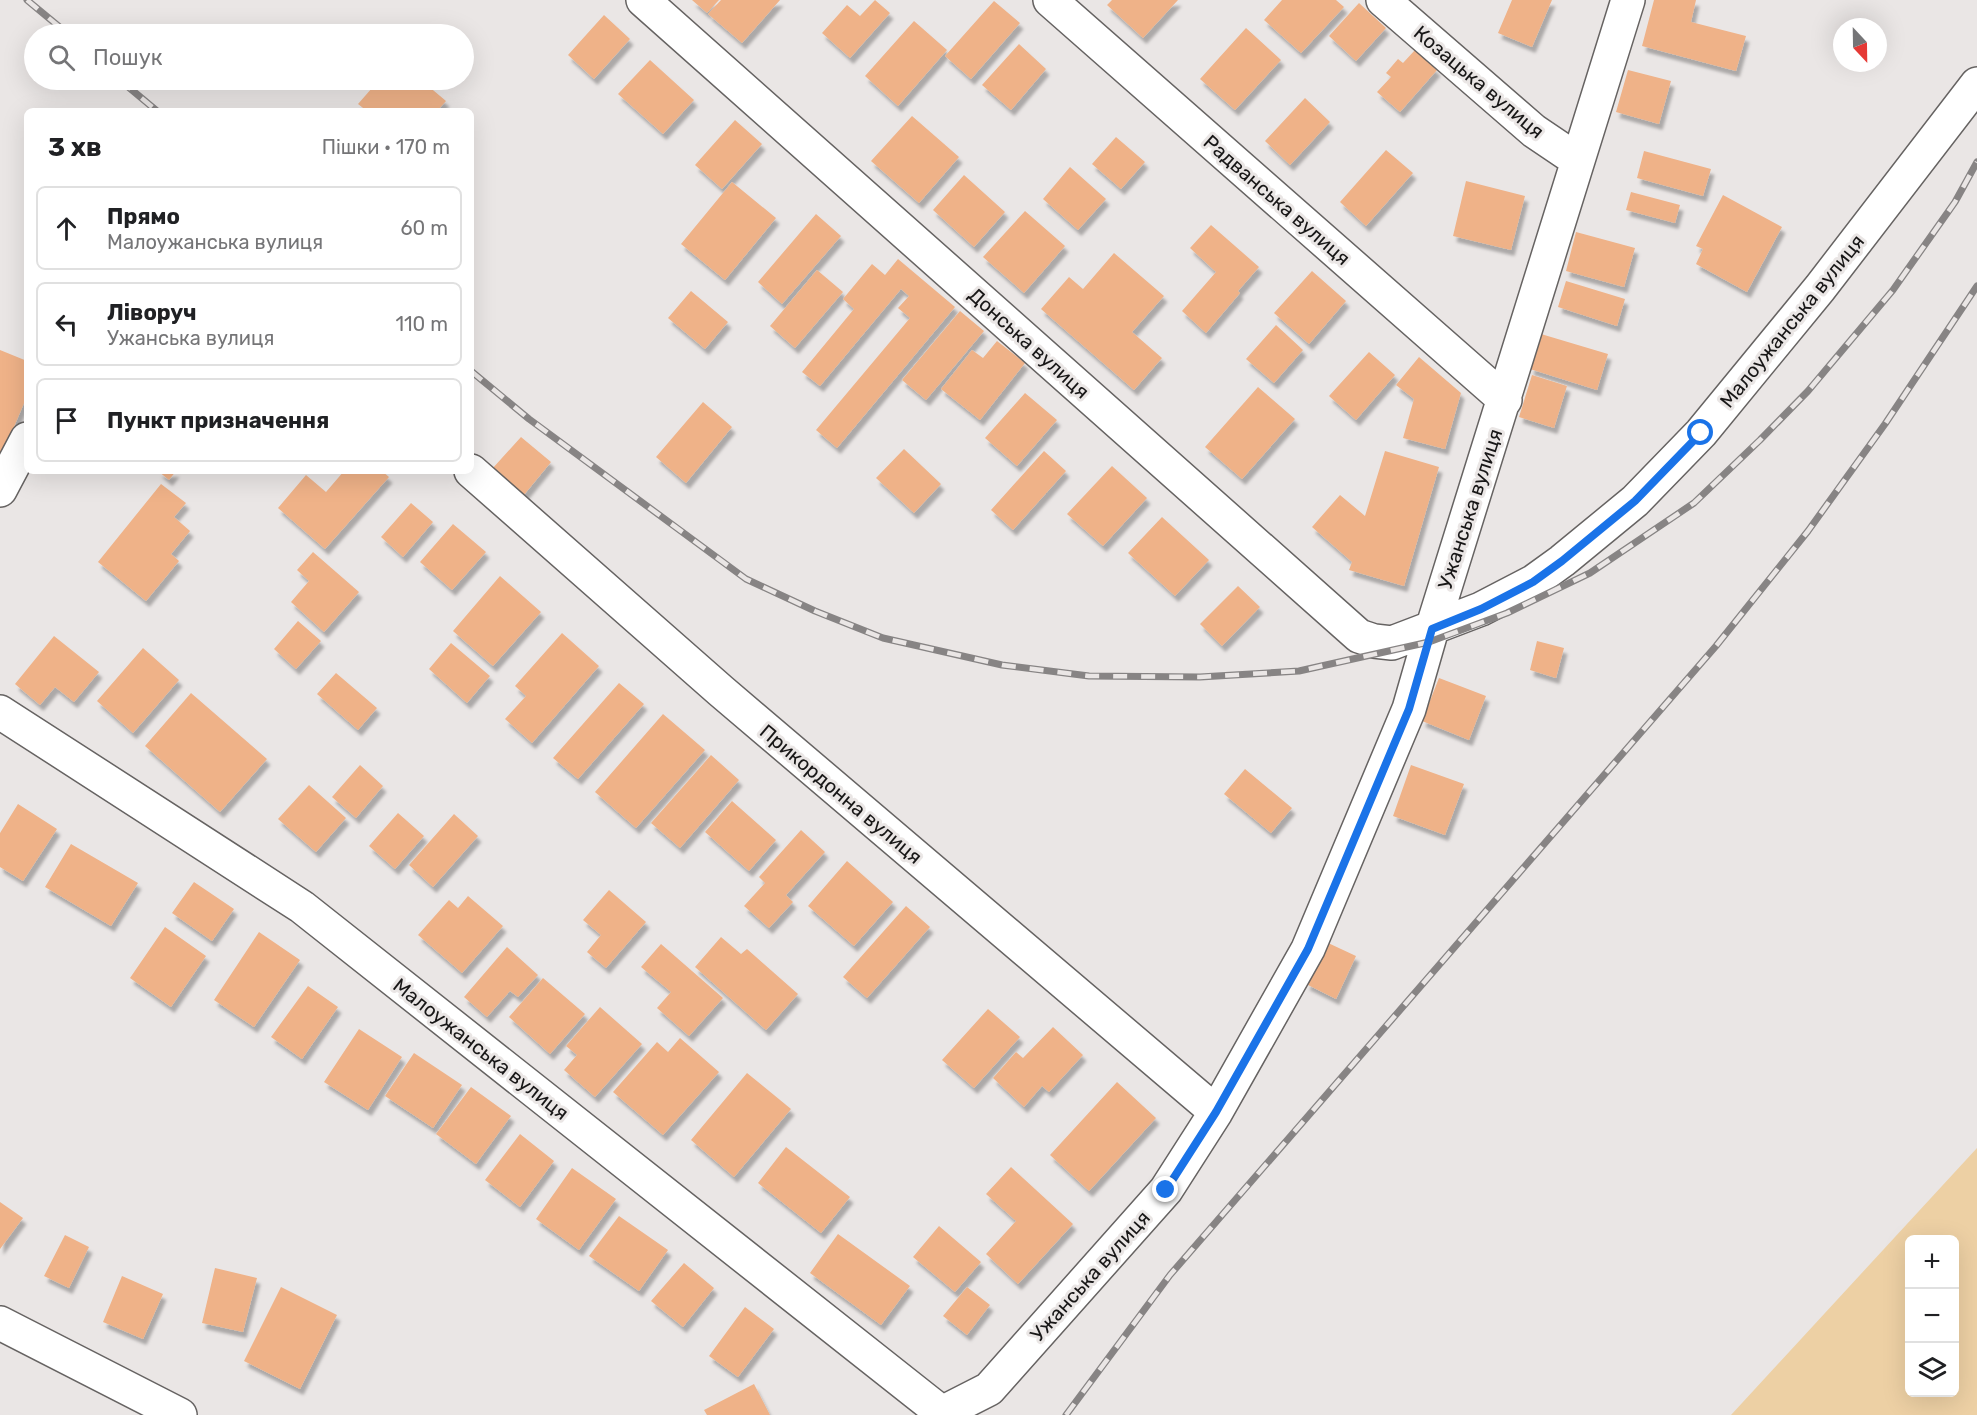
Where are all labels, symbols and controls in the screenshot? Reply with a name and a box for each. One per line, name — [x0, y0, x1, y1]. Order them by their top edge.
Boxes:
north arrow — [1833, 18, 1887, 72]
street label: Козацька вулиця — [1409, 21, 1549, 143]
search box — [24, 24, 474, 90]
icon: search — [45, 41, 78, 74]
text: Пошук — [93, 44, 163, 71]
street label: Радванська вулиця — [1199, 130, 1355, 270]
text: 3 хв — [48, 132, 102, 163]
text: Пішки · 170 m — [322, 135, 450, 159]
text: Прямо — [107, 203, 180, 230]
icon: ahead — [50, 212, 83, 245]
text: 60 m — [401, 216, 448, 240]
street label: Малоужанська вулиця — [1715, 229, 1869, 413]
text: Малоужанська вулиця — [107, 230, 323, 254]
street label: Донська вулиця — [964, 283, 1094, 403]
text: Ліворуч — [107, 299, 197, 326]
icon: left — [50, 308, 83, 341]
text: 110 m — [396, 312, 448, 336]
text: Ужанська вулиця — [107, 326, 274, 350]
icon: arrive — [50, 404, 83, 437]
text: Пункт призначення — [107, 407, 329, 434]
route start — [1687, 419, 1713, 445]
street label: Ужанська вулиця — [1433, 426, 1507, 592]
street label: Прикордонна вулиця — [755, 719, 927, 869]
street label: Малоужанська вулиця — [388, 973, 574, 1125]
route end — [1152, 1176, 1178, 1202]
street label: Ужанська вулиця — [1025, 1206, 1155, 1346]
map controls — [1905, 1235, 1959, 1397]
button: + — [1905, 1235, 1959, 1289]
button: − — [1905, 1289, 1959, 1343]
button: layers — [1905, 1343, 1959, 1397]

